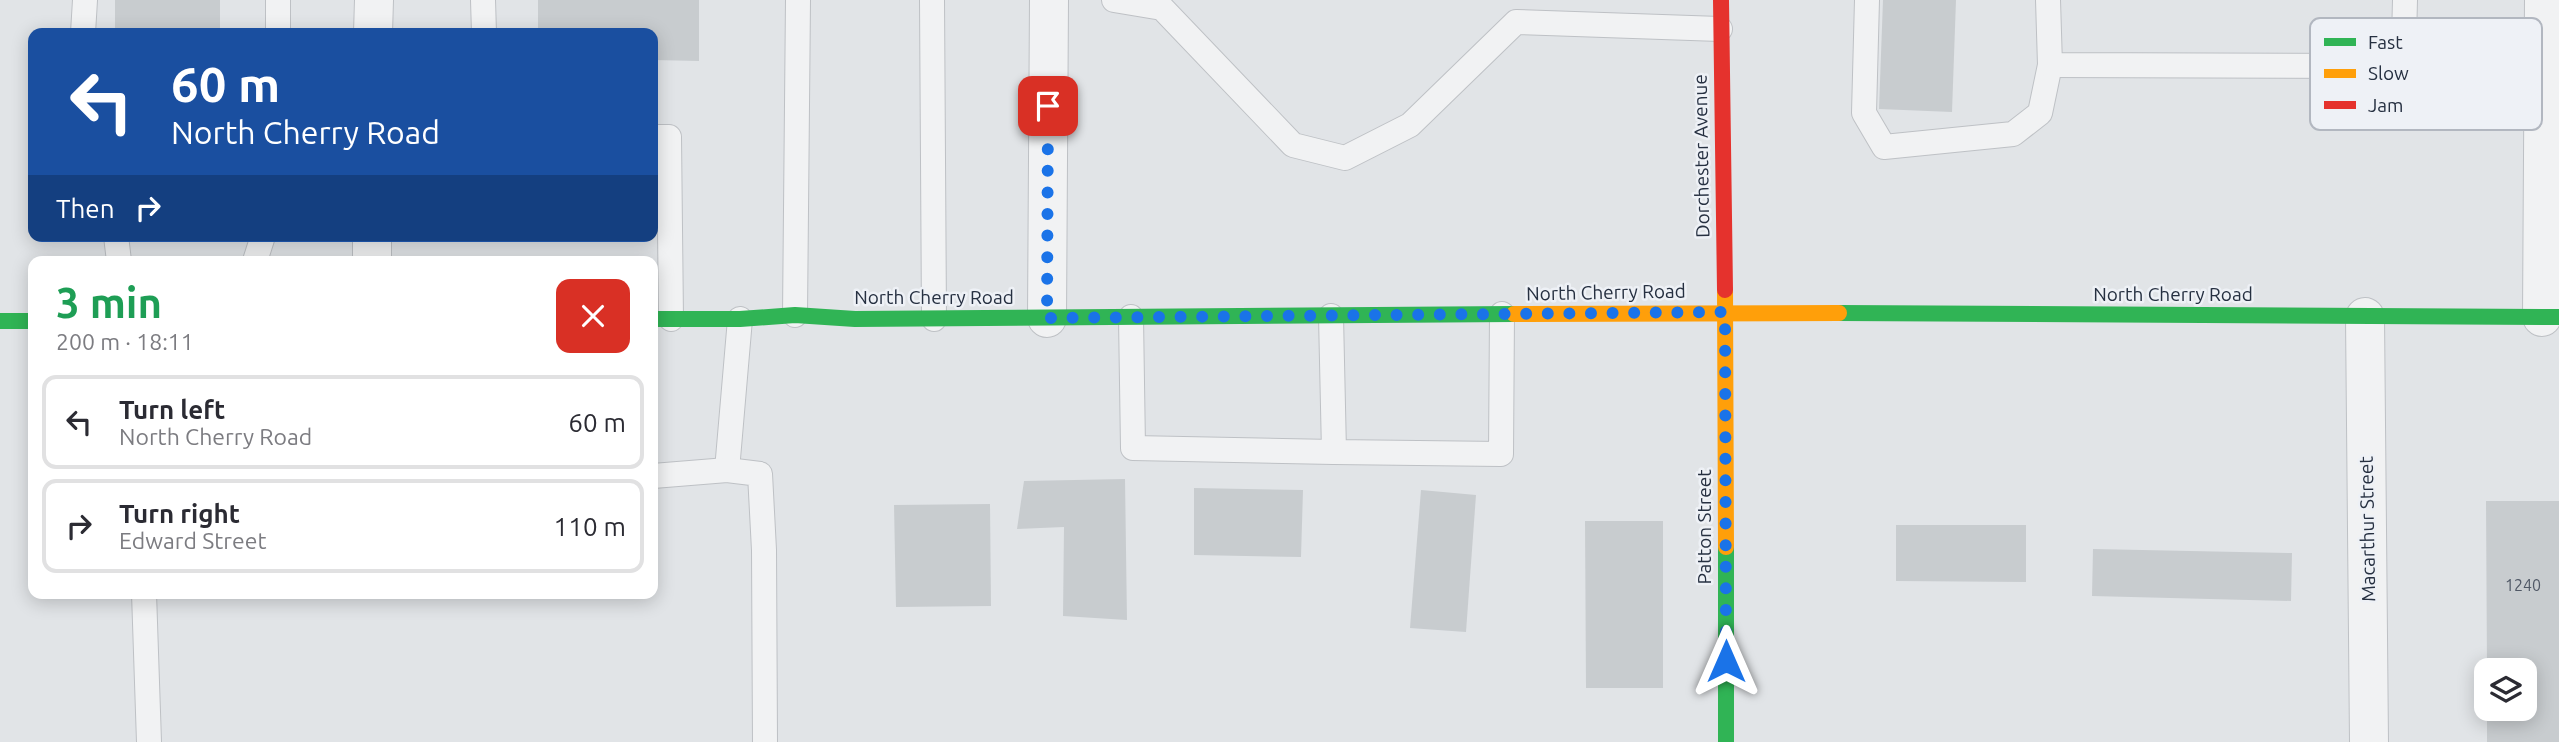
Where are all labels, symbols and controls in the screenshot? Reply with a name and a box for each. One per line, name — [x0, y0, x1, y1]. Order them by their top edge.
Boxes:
legend — [2310, 18, 2542, 130]
text: Fast — [2368, 31, 2403, 53]
icon: left — [56, 56, 147, 147]
text: 60 m — [171, 56, 280, 111]
text: Slow — [2368, 62, 2409, 84]
street label: Dorchester Avenue — [1689, 74, 1713, 238]
pin — [1018, 76, 1078, 136]
icon: arrive — [1029, 87, 1067, 125]
text: Jam — [2368, 94, 2404, 116]
text: North Cherry Road — [171, 114, 440, 150]
icon: right — [129, 189, 167, 227]
text: Then — [56, 194, 115, 223]
text: 3 min — [56, 279, 162, 326]
button: close — [556, 279, 630, 353]
street label: North Cherry Road — [1526, 280, 1686, 304]
street label: North Cherry Road — [2093, 283, 2253, 305]
street label: North Cherry Road — [854, 286, 1014, 308]
text: 200 m · 18:11 — [56, 329, 194, 354]
text: Turn left — [119, 395, 225, 424]
icon: left — [60, 403, 98, 441]
text: 60 m — [568, 408, 626, 437]
text: North Cherry Road — [119, 424, 312, 449]
street label: Macarthur Street — [2355, 455, 2379, 602]
street label: Patton Street — [1693, 469, 1715, 585]
text: Turn right — [119, 499, 240, 528]
icon: right — [60, 507, 98, 545]
text: 110 m — [554, 512, 626, 541]
text: Edward Street — [119, 528, 266, 553]
house number: 1240 — [2505, 576, 2541, 594]
position arrow — [1689, 624, 1763, 698]
map controls — [2474, 658, 2537, 721]
button: layers — [2474, 658, 2537, 721]

